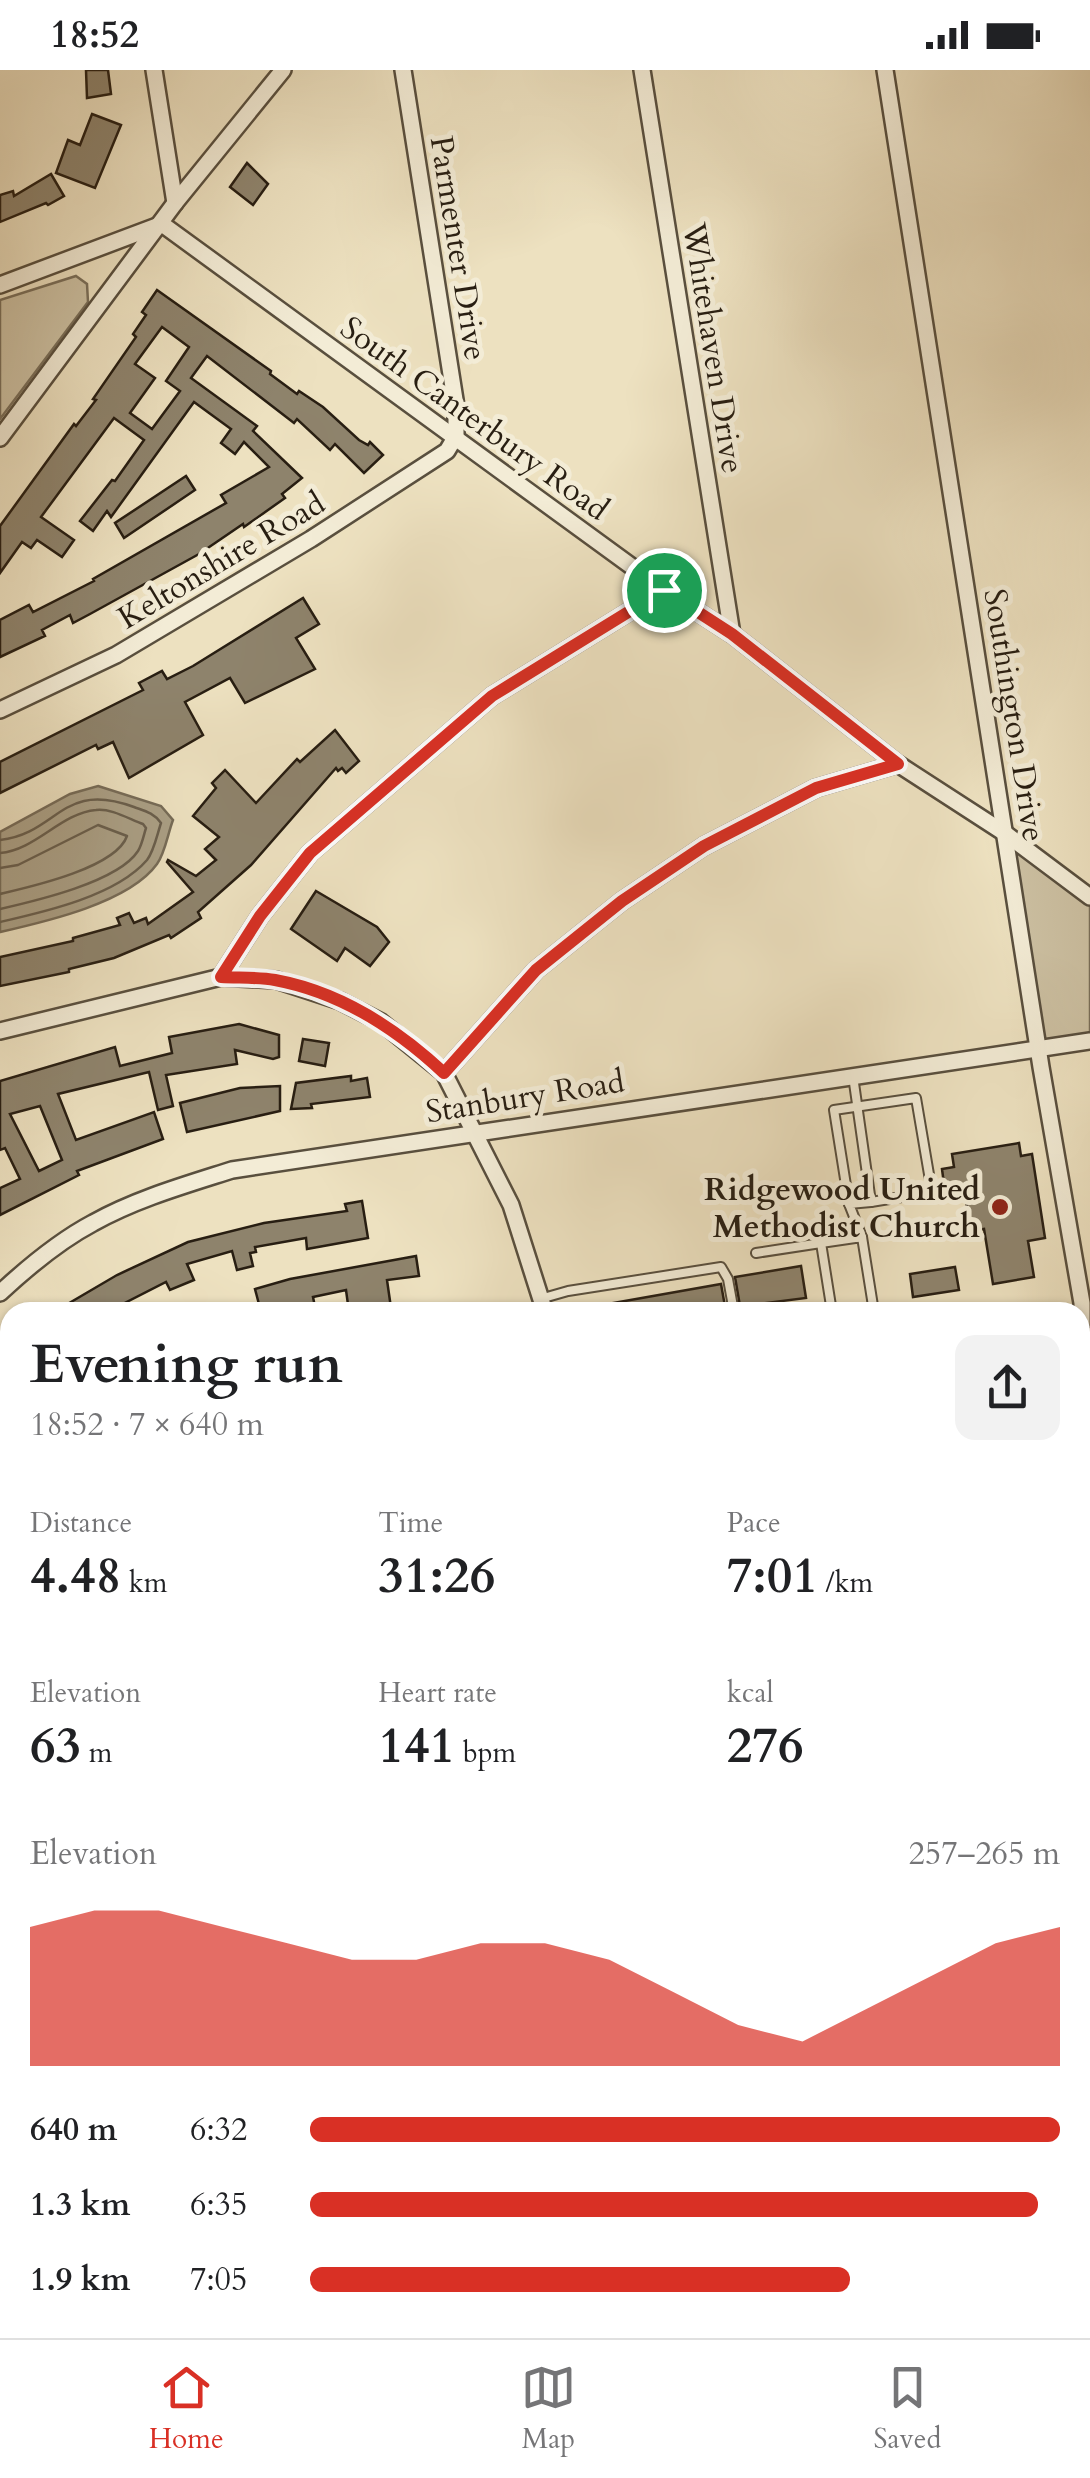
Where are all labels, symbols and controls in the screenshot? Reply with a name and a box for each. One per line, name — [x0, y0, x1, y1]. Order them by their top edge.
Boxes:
text: 18:52 — [50, 9, 139, 61]
street label: Parmenter Drive — [419, 133, 497, 363]
street label: Whitehaven Drive — [671, 219, 755, 476]
street label: South Canterbury Road — [331, 306, 618, 531]
street label: Keltonshire Road — [110, 482, 333, 640]
pin — [622, 548, 707, 633]
icon: arrive — [637, 563, 692, 618]
street label: Southington Drive — [972, 586, 1056, 845]
street label: Stanbury Road — [423, 1060, 628, 1134]
place label: Ridgewood United Methodist Church — [704, 1168, 980, 1249]
marker: Ridgewood United Methodist Church — [989, 1196, 1011, 1218]
text: Evening run — [30, 1328, 343, 1402]
button: share — [955, 1335, 1060, 1440]
text: 18:52 · 7 × 640 m — [30, 1403, 264, 1447]
text: Distance — [30, 1504, 132, 1542]
text: Time — [378, 1504, 443, 1542]
text: Pace — [727, 1504, 781, 1542]
text: 4.48 — [30, 1542, 121, 1610]
text: 31:26 — [378, 1542, 495, 1610]
text: 7:01 — [727, 1542, 818, 1610]
text: km — [121, 1564, 168, 1602]
text: /km — [818, 1564, 873, 1602]
text: Elevation — [30, 1674, 141, 1712]
text: Heart rate — [378, 1674, 497, 1712]
text: kcal — [727, 1674, 774, 1712]
text: 63 — [30, 1712, 81, 1780]
text: 141 — [378, 1712, 455, 1780]
text: 276 — [727, 1712, 804, 1780]
text: m — [81, 1734, 112, 1772]
text: bpm — [455, 1734, 516, 1772]
text: Elevation — [30, 1832, 157, 1876]
text: 257–265 m — [908, 1832, 1060, 1876]
text: 640 m — [30, 2108, 117, 2152]
text: 6:32 — [190, 2108, 247, 2152]
text: 1.3 km — [30, 2183, 130, 2227]
text: 6:35 — [190, 2183, 247, 2227]
text: 1.9 km — [30, 2258, 130, 2302]
text: 7:05 — [190, 2258, 247, 2302]
tab: Home — [149, 2360, 224, 2458]
tab: Map — [521, 2360, 576, 2458]
tab: Saved — [873, 2360, 941, 2458]

